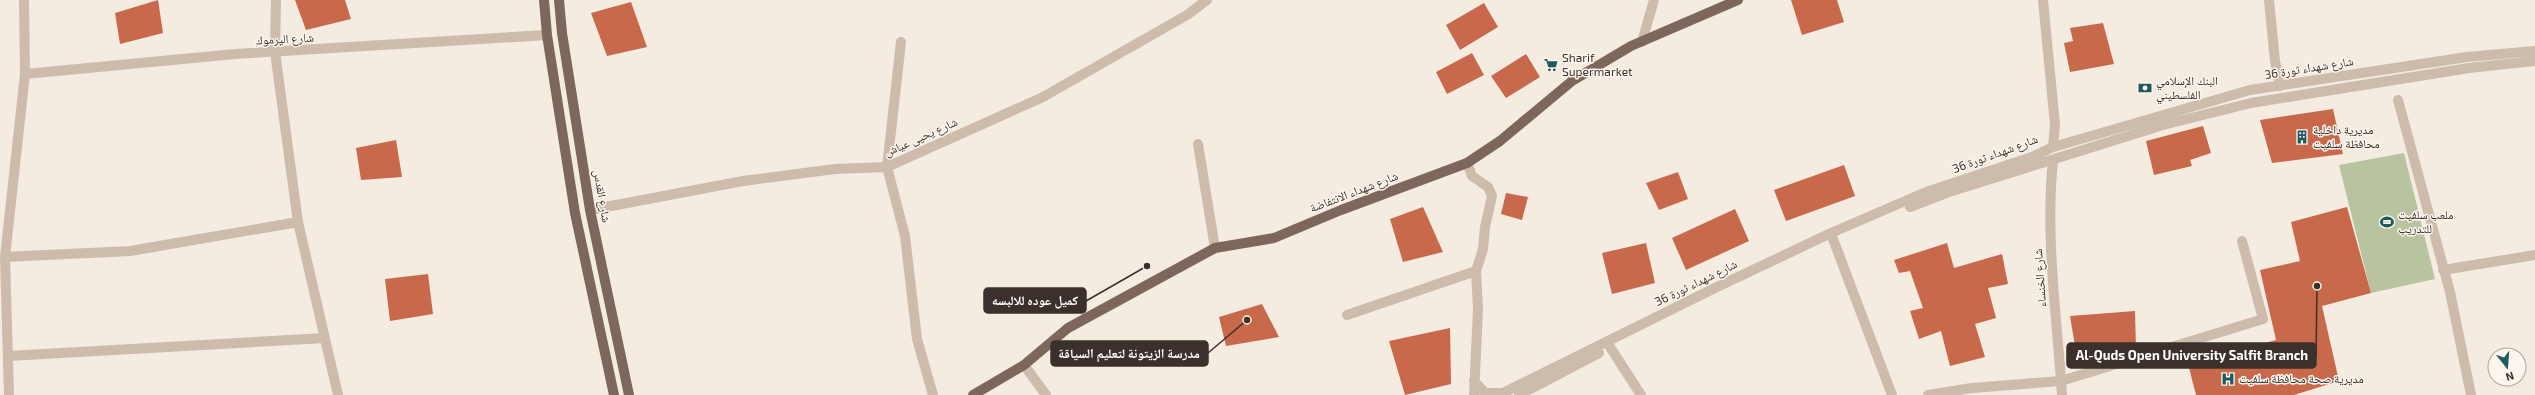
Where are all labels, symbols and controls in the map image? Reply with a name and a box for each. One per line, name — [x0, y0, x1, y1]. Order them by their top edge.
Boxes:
street label: ِشارع اليرموك — [256, 29, 314, 49]
place label: Sharif Supermarket — [1562, 50, 1633, 78]
street label: شارع شهداء ثورة 36 — [2263, 53, 2355, 83]
supermarket icon: Sharif Supermarket — [1543, 57, 1559, 73]
place label: البنك الإسلامي الفلسطيني — [2156, 73, 2218, 105]
bank icon: البنك الإسلامي الفلسطيني — [2137, 80, 2153, 96]
street label: شارع يحيى عياش — [882, 114, 960, 160]
place label: مديرية داخلية محافظة سلفيت — [2313, 122, 2380, 151]
building icon: مديرية داخلية محافظة سلفيت — [2294, 129, 2310, 145]
street label: شارع شهداء ثورة 36 — [1950, 131, 2040, 177]
street label: شارع القدس — [589, 168, 615, 224]
street label: شارع شهداء الانتفاضة — [1307, 168, 1401, 216]
place label: ملعب سلفيت للتدريب — [2398, 207, 2453, 236]
sports icon: ملعب سلفيت للتدريب — [2379, 214, 2395, 230]
street label: شارع الخنساء — [2030, 248, 2050, 308]
street label: شارع شهداء ثورة 36 — [1652, 256, 1740, 310]
callout: كميل عوده للالبسه — [984, 288, 1086, 313]
text: كميل عوده للالبسه — [992, 292, 1078, 309]
callout: مدرسة الزيتونة لتعليم السياقة — [1051, 341, 1208, 366]
callout: Al-Quds Open University Salfit Branch — [2067, 343, 2316, 368]
text: مدرسة الزيتونة لتعليم السياقة — [1058, 345, 1200, 363]
text: Al-Quds Open University Salfit Branch — [2076, 347, 2308, 364]
north arrow — [2487, 347, 2527, 387]
text: N — [2504, 370, 2516, 384]
hospital icon: مديرية صحة محافظة سلفيت — [2220, 371, 2236, 387]
place label: مديرية صحة محافظة سلفيت — [2239, 371, 2364, 386]

